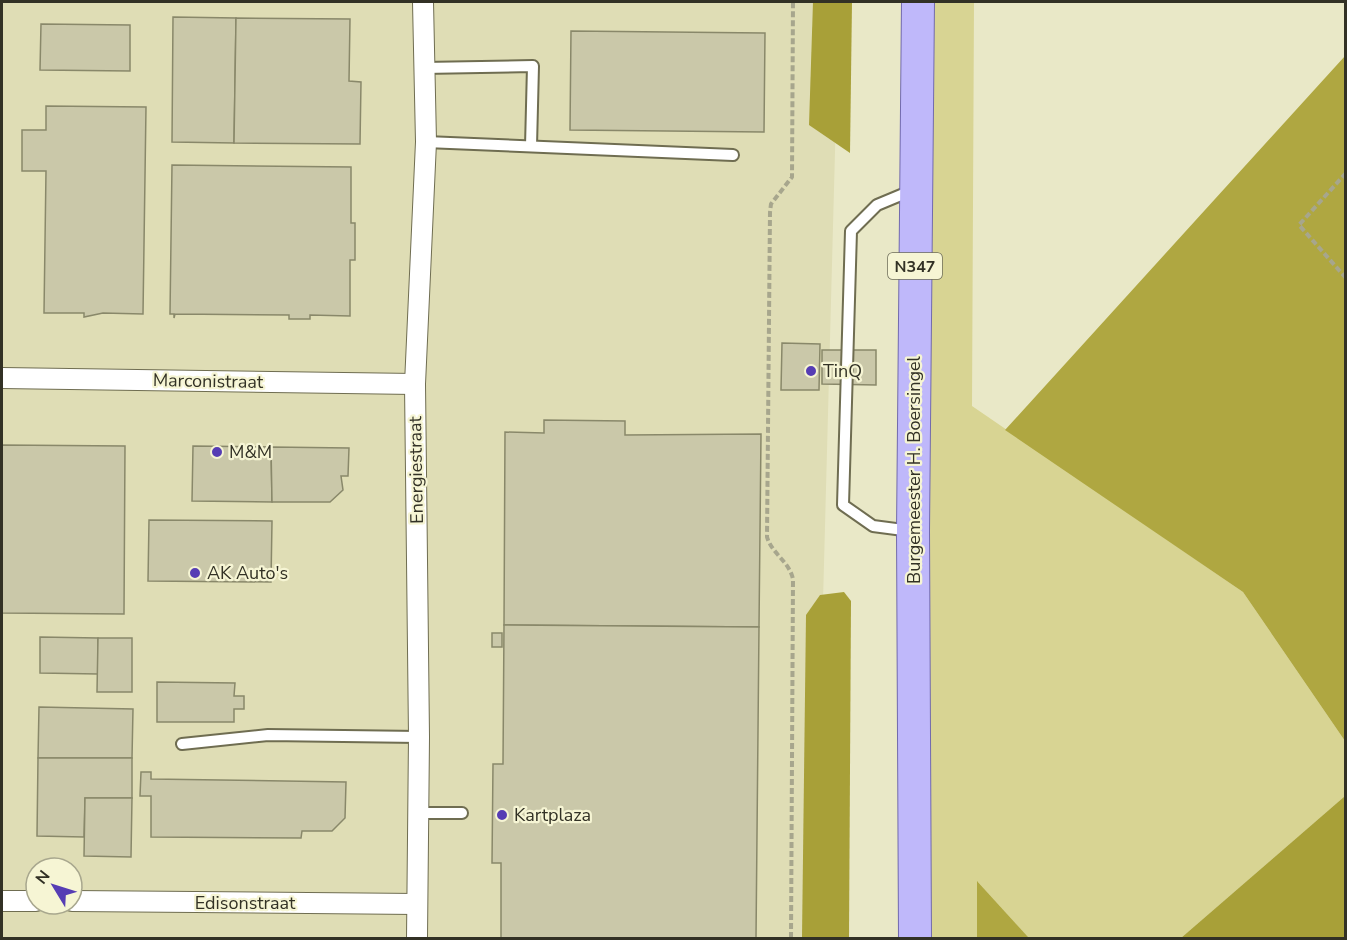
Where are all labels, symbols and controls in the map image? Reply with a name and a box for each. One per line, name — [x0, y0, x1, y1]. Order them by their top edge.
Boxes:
road number: N347 — [888, 253, 942, 279]
street label: Burgemeester H. Boersingel — [902, 355, 926, 584]
place label: TinQ — [823, 359, 862, 383]
marker: TinQ — [804, 364, 818, 378]
street label: Marconistraat — [153, 368, 264, 394]
street label: Energiestraat — [403, 415, 429, 524]
place label: M&M — [229, 440, 272, 464]
marker: M&M — [210, 445, 224, 459]
place label: AK Auto's — [207, 561, 288, 585]
marker: AK Auto's — [188, 566, 202, 580]
place label: Kartplaza — [514, 803, 591, 827]
marker: Kartplaza — [495, 808, 509, 822]
north arrow — [24, 856, 84, 916]
text: N — [31, 866, 55, 889]
street label: Edisonstraat — [195, 891, 296, 915]

